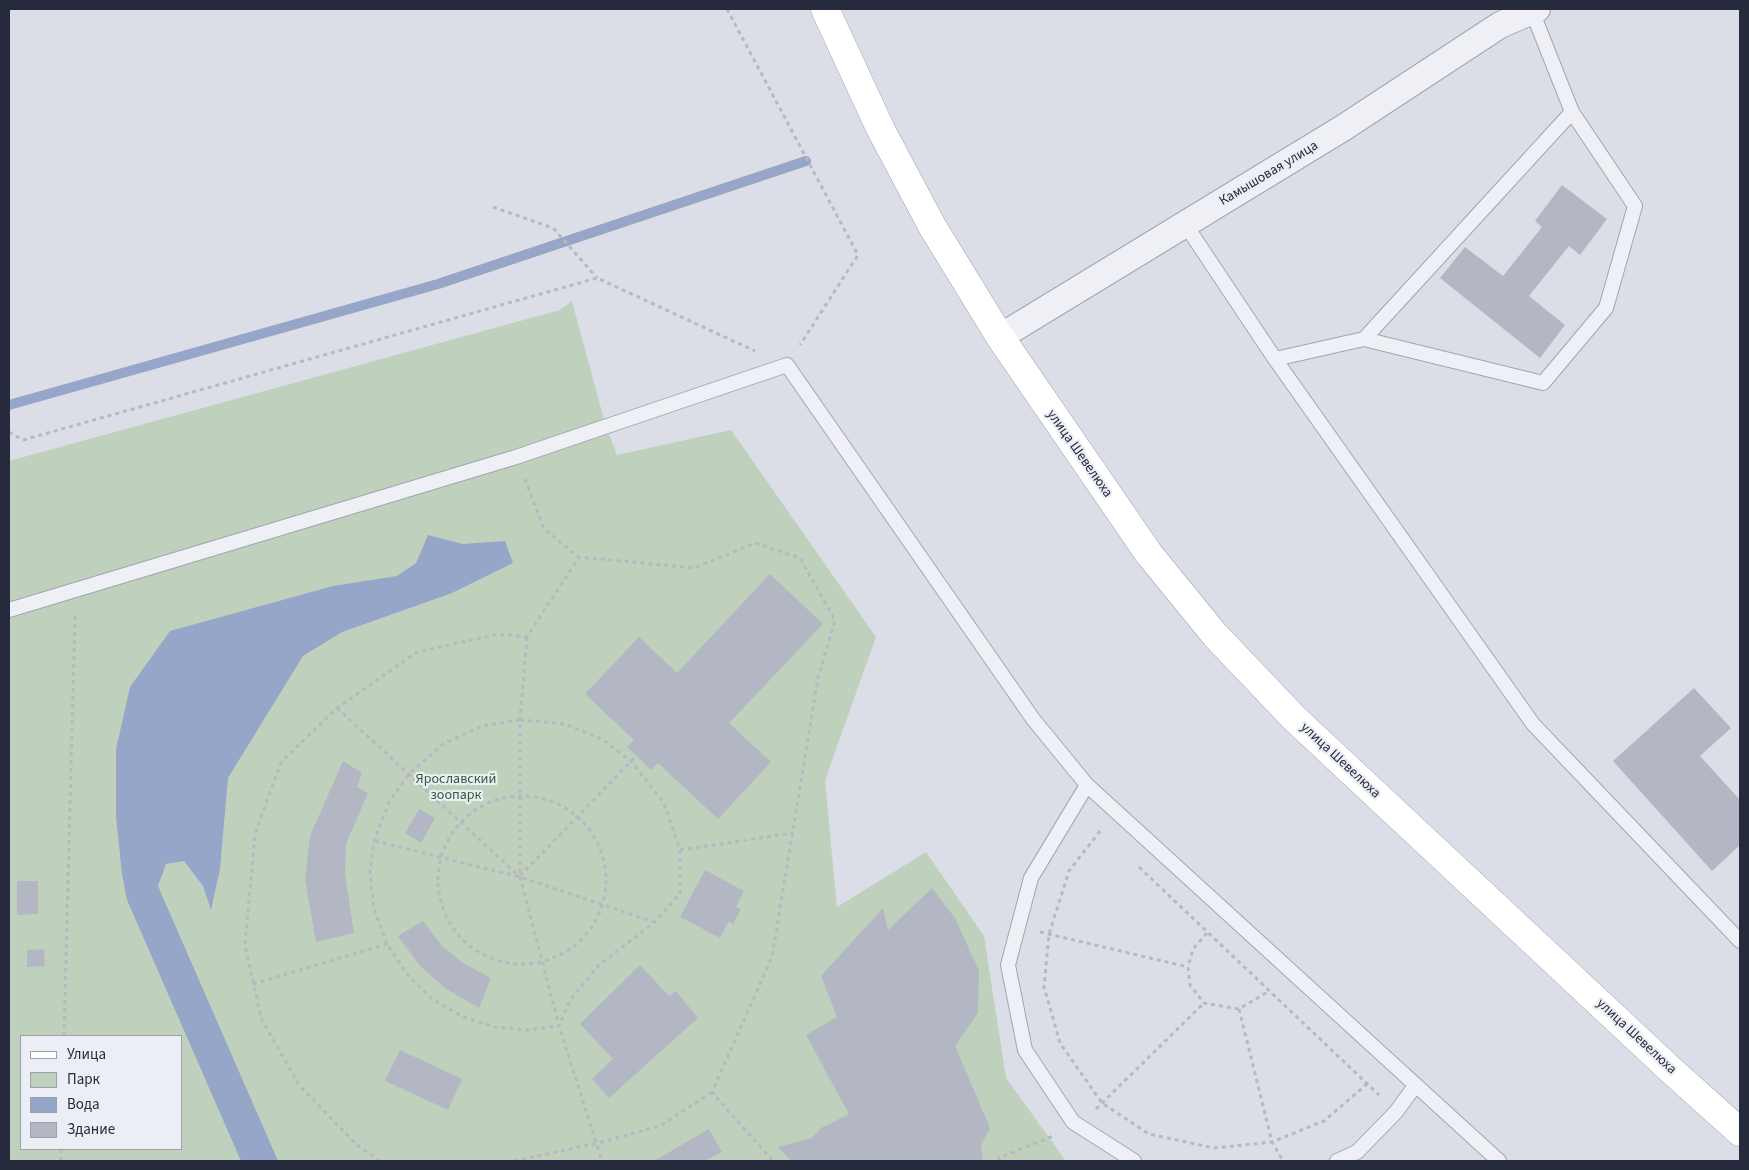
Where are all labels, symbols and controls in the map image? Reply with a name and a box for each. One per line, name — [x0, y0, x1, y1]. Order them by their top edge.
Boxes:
street label: Камышовая улица — [1216, 138, 1322, 210]
street label: улица Шевелюха — [1042, 407, 1116, 501]
street label: улица Шевелюха — [1296, 720, 1384, 802]
park label: Ярославский зоопарк — [416, 772, 496, 804]
street label: улица Шевелюха — [1592, 996, 1680, 1078]
legend — [20, 1035, 182, 1150]
text: Улица — [67, 1044, 106, 1065]
text: Парк — [67, 1069, 100, 1090]
text: Вода — [67, 1094, 100, 1115]
text: Здание — [67, 1119, 115, 1140]

